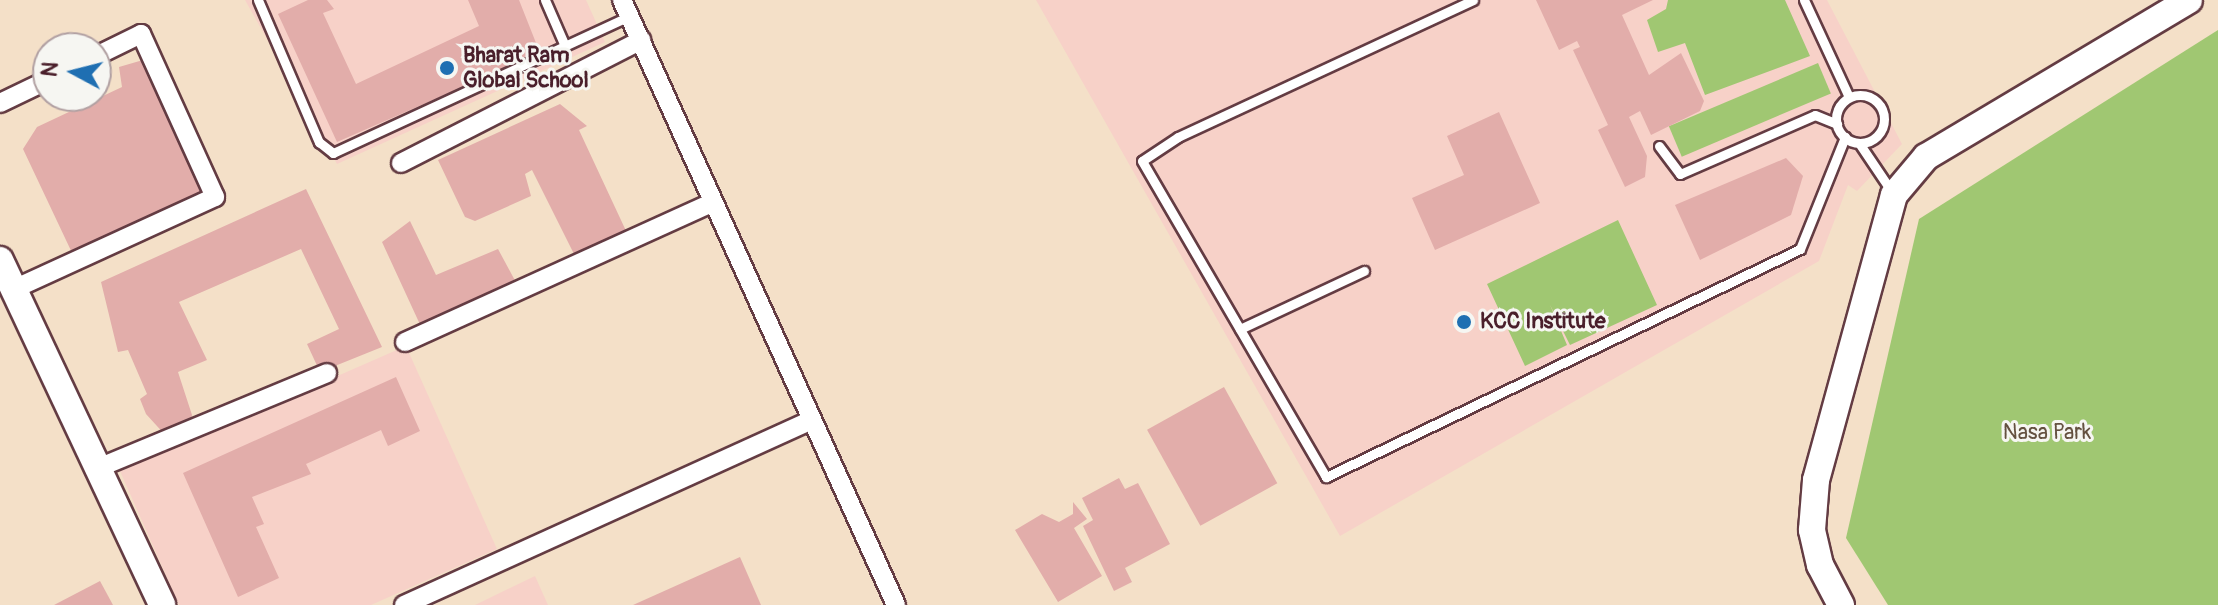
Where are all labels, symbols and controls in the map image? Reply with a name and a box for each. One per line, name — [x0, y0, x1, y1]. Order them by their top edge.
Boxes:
north arrow — [32, 32, 112, 112]
place label: Bharat Ram Global School — [463, 42, 589, 94]
marker: Bharat Ram Global School — [438, 59, 456, 77]
text: N — [35, 60, 65, 78]
place label: KCC Institute — [1480, 309, 1606, 335]
marker: KCC Institute — [1455, 313, 1473, 331]
park label: Nasa Park — [2003, 420, 2091, 446]

